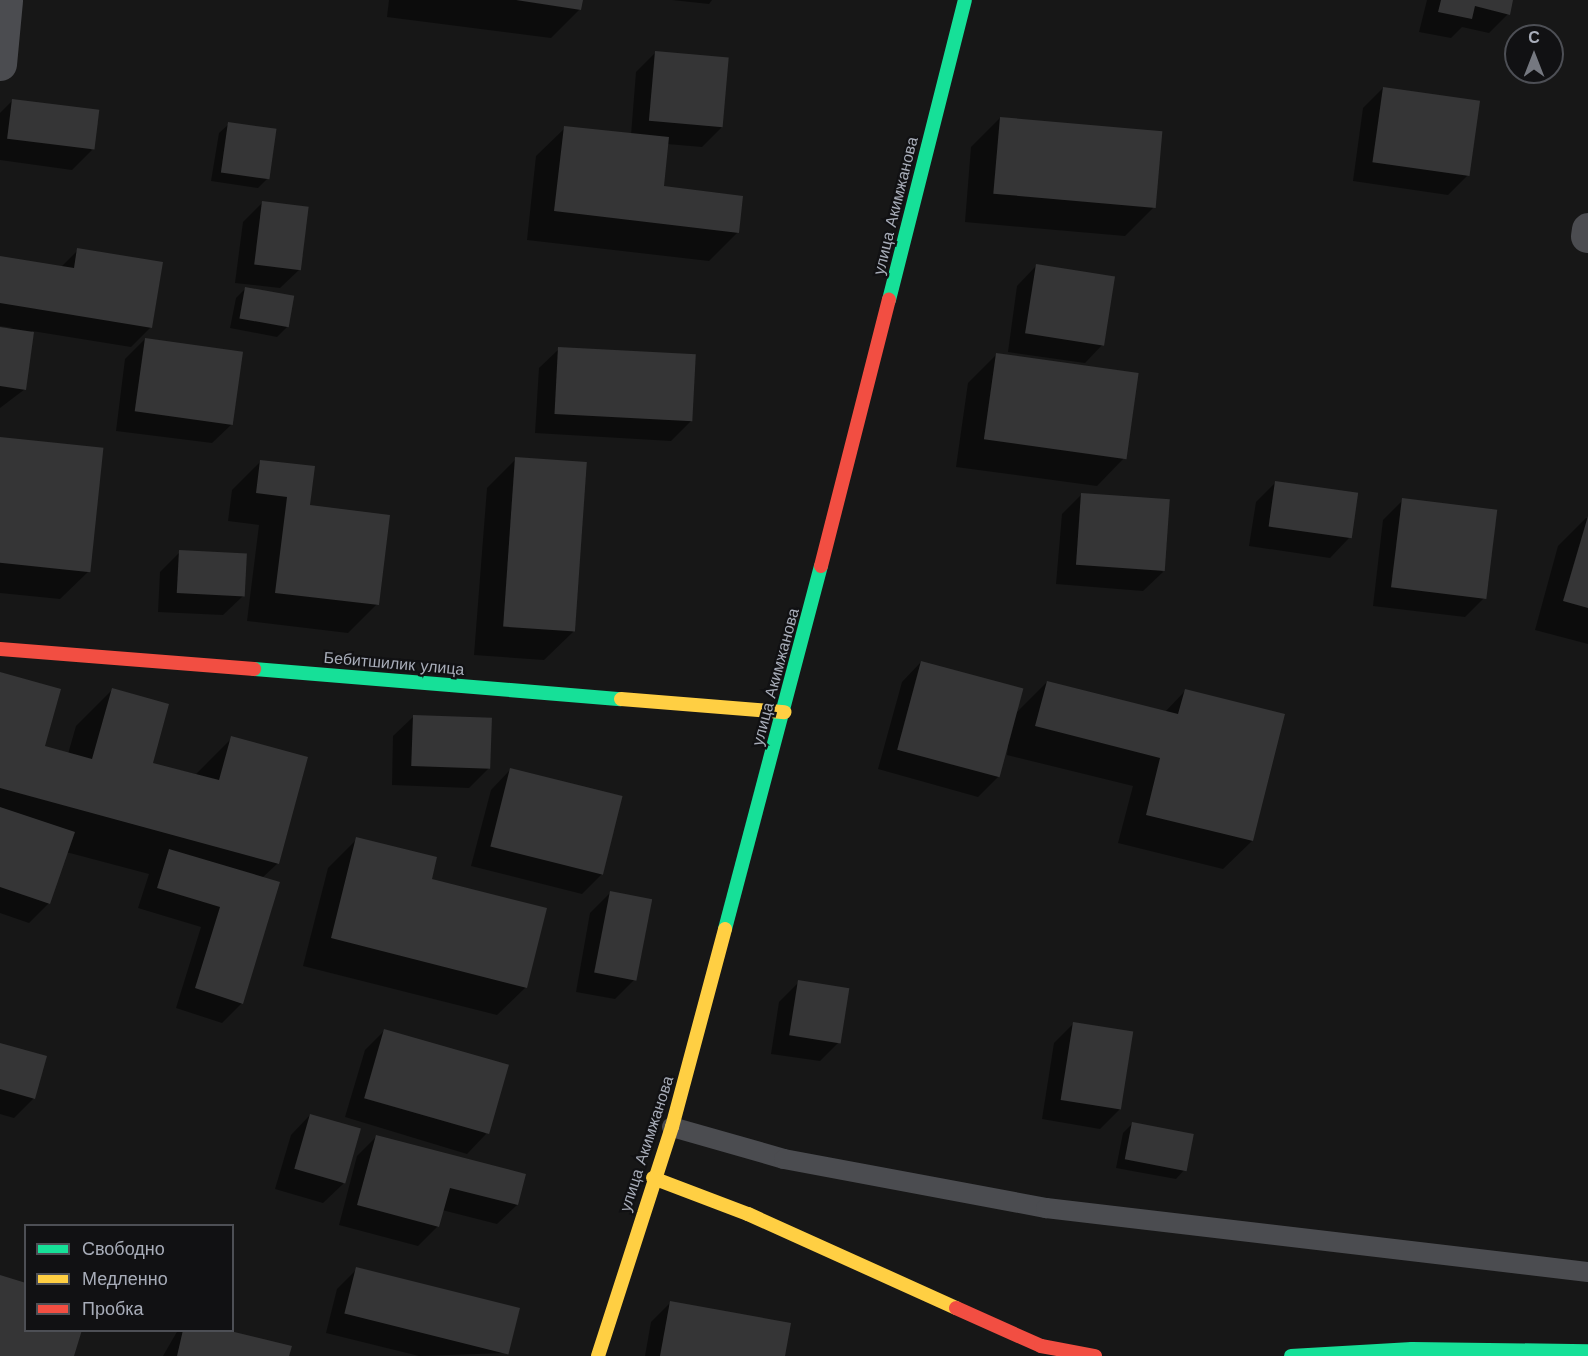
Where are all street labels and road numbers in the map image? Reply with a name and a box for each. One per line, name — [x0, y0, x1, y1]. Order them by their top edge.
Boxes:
street label: улица Акимжанова — [870, 135, 922, 277]
street label: улица Акимжанова — [748, 606, 804, 748]
street label: Бебитшилик улица — [323, 648, 465, 680]
street label: улица Акимжанова — [616, 1074, 678, 1214]

